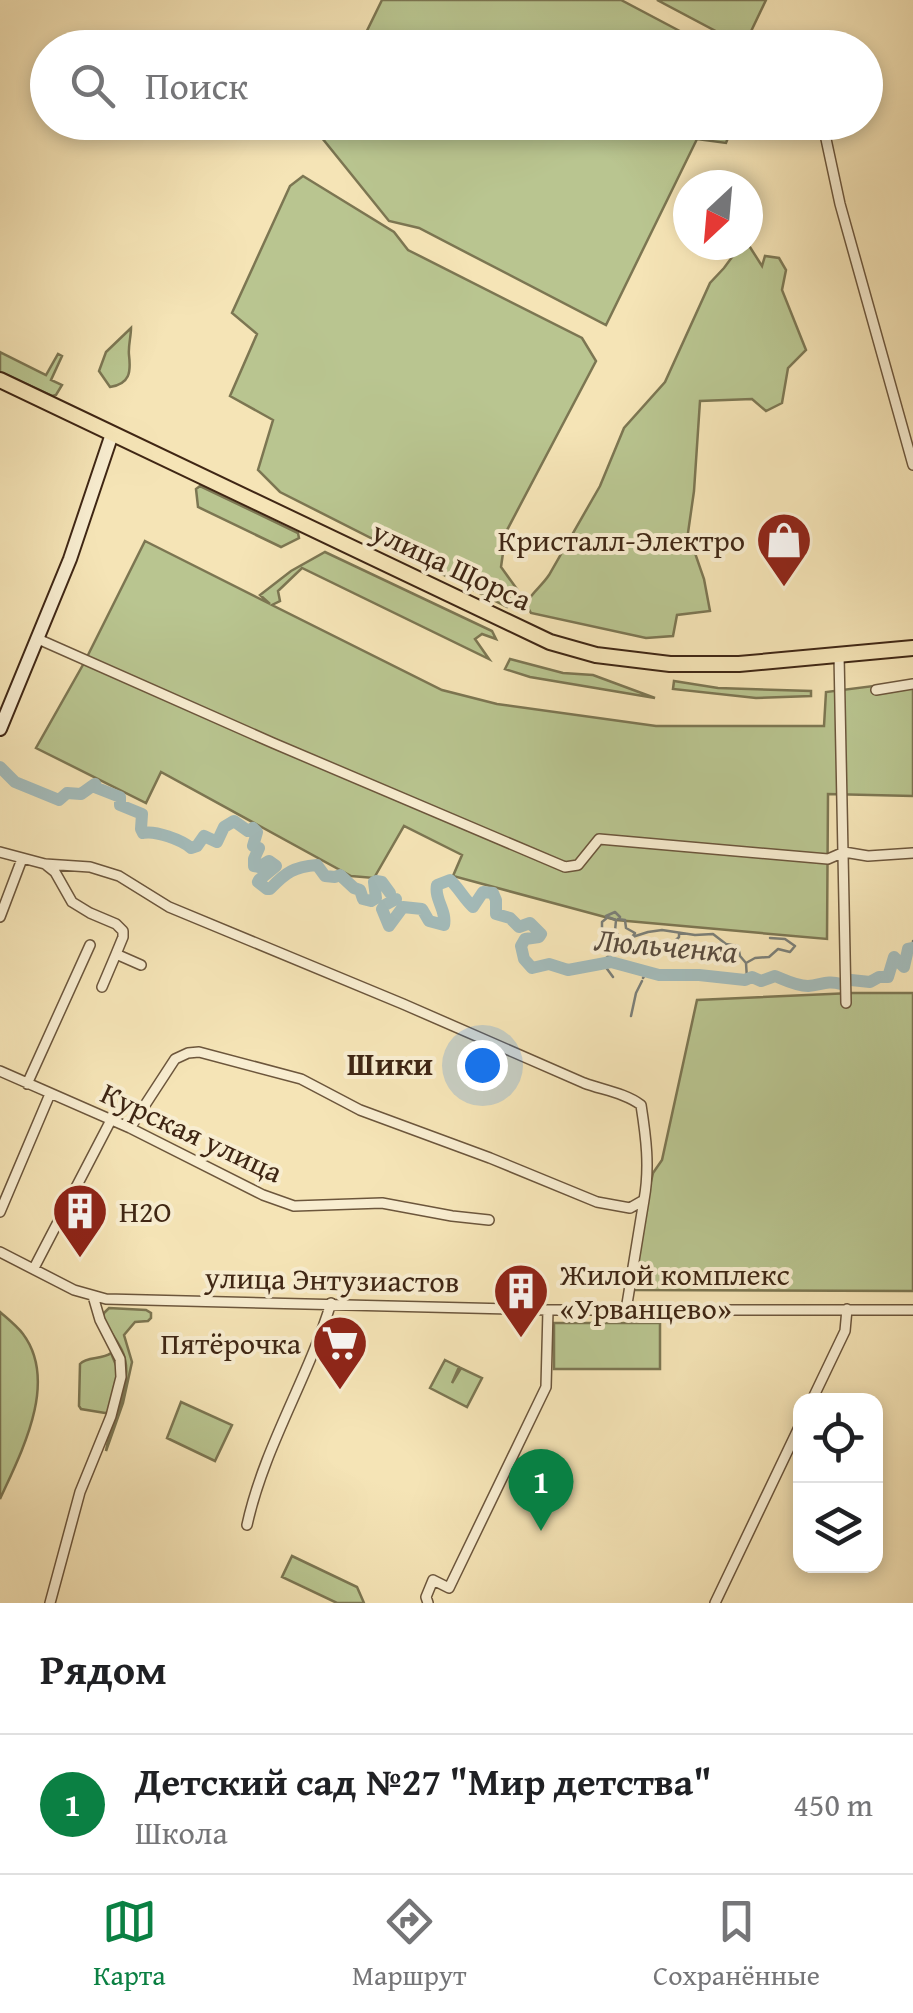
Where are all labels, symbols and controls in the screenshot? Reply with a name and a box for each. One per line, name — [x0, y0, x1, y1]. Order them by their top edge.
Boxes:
search box — [30, 30, 883, 140]
text: Поиск — [145, 57, 248, 113]
icon: search — [65, 58, 120, 113]
north arrow — [673, 170, 763, 260]
street label: улица Щорса — [364, 508, 540, 622]
shop icon: Кристалл-Электро — [754, 510, 814, 589]
place label: Кристалл-Электро — [498, 518, 745, 562]
water label: Люльченка — [593, 915, 740, 975]
district label: Шики — [347, 1040, 433, 1087]
your location — [457, 1040, 508, 1091]
street label: Курская улица — [94, 1071, 291, 1194]
building icon: H2O — [50, 1181, 110, 1260]
place label: H2O — [119, 1189, 172, 1233]
place label: Жилой комплекс «Урванцево» — [559, 1252, 790, 1330]
street label: улица Энтузиастов — [203, 1255, 460, 1303]
building icon: Жилой комплекс «Урванцево» — [491, 1261, 551, 1340]
supermarket icon: Пятёрочка — [310, 1313, 370, 1392]
place label: Пятёрочка — [160, 1321, 302, 1365]
map controls — [793, 1393, 883, 1573]
button: locate — [793, 1393, 883, 1483]
pin: 1 — [508, 1448, 574, 1531]
button: layers — [793, 1483, 883, 1573]
text: Рядом — [40, 1638, 167, 1699]
text: Детский сад №27 "Мир детства" — [135, 1753, 712, 1809]
text: 1 — [64, 1781, 81, 1828]
text: 450 m — [794, 1781, 873, 1828]
text: Школа — [135, 1809, 228, 1856]
tab: Карта — [93, 1894, 166, 1995]
tab: Маршрут — [352, 1894, 467, 1995]
tab: Сохранённые — [653, 1894, 820, 1995]

